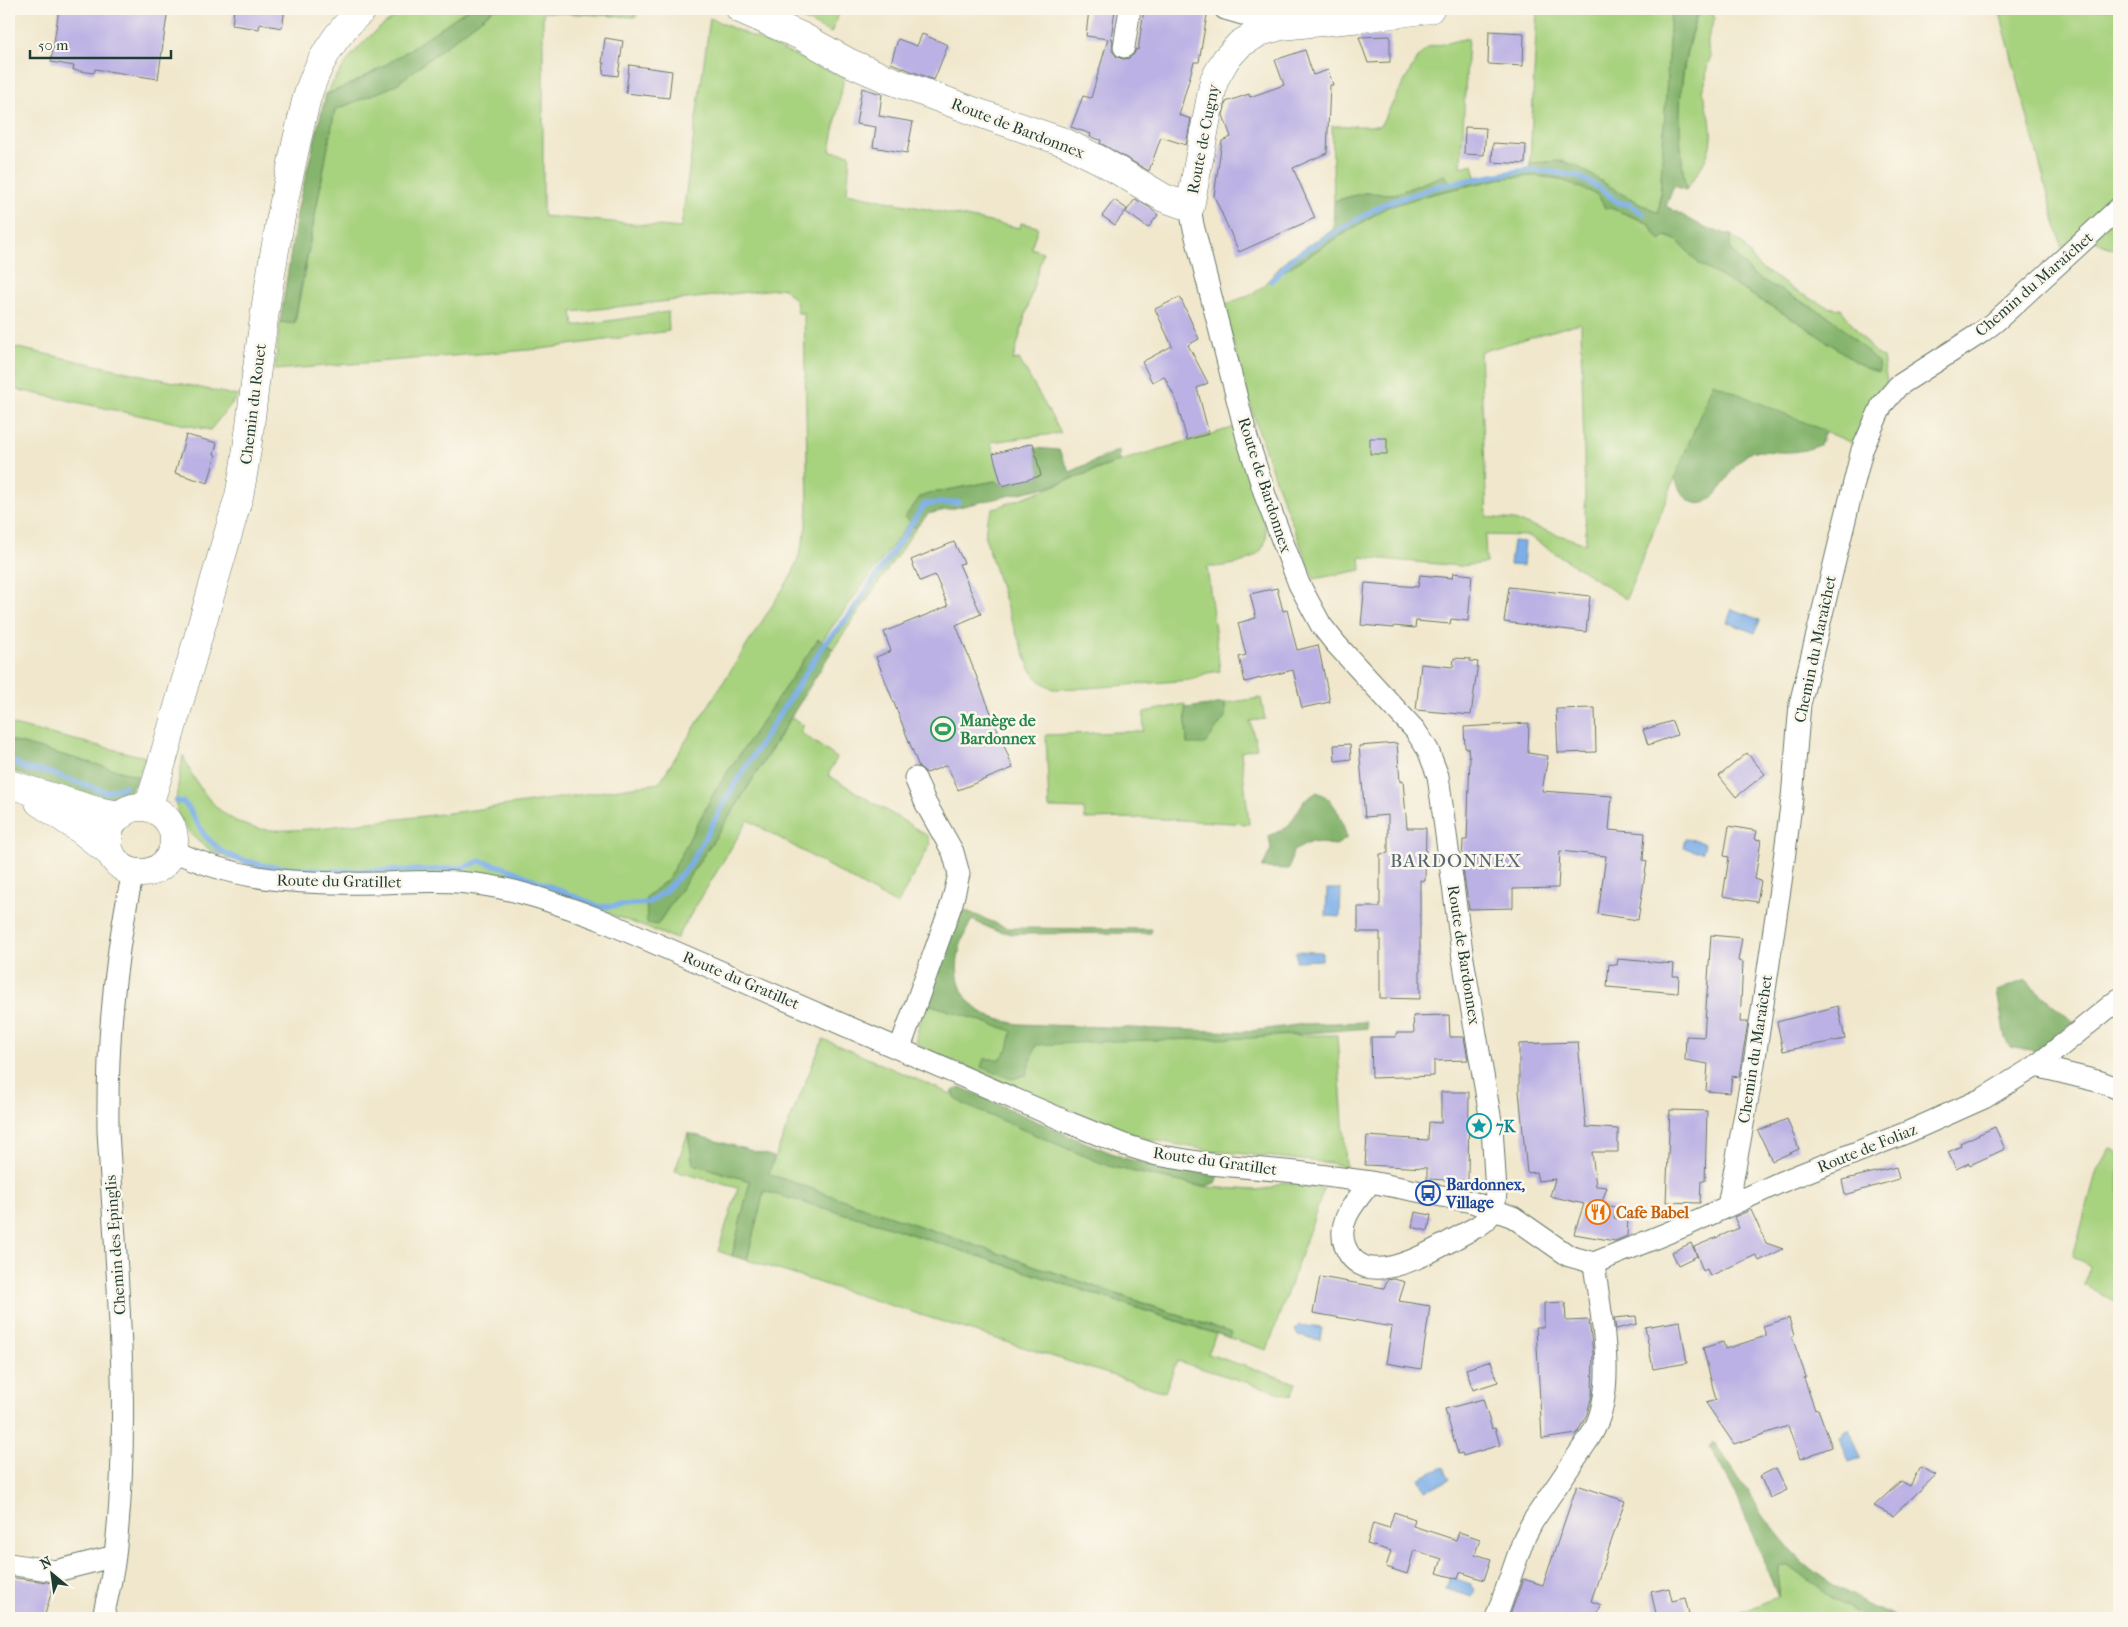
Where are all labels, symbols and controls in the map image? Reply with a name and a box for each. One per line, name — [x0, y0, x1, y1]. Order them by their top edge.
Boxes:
scale bar — [30, 28, 171, 60]
text: 50 m — [38, 36, 69, 54]
street label: Route de Cugny — [1183, 82, 1223, 195]
street label: Route de Bardonnex — [949, 94, 1088, 162]
street label: Chemin du Maraîchet — [1971, 227, 2097, 340]
street label: Chemin du Rouet — [236, 342, 270, 465]
street label: Route de Bardonnex — [1234, 415, 1296, 556]
street label: Chemin du Maraîchet — [1790, 573, 1840, 724]
place label: Manège de Bardonnex — [959, 711, 1036, 748]
sports icon: Manège de Bardonnex — [930, 716, 956, 742]
district label: BARDONNEX — [1390, 850, 1522, 872]
street label: Route du Gratillet — [276, 870, 402, 892]
street label: Route de Bardonnex — [1444, 884, 1485, 1027]
street label: Route du Gratillet — [680, 947, 802, 1013]
street label: Chemin du Maraîchet — [1734, 973, 1776, 1125]
place icon: 7K — [1466, 1113, 1492, 1139]
place label: 7K — [1495, 1117, 1517, 1136]
street label: Route de Foliaz — [1814, 1119, 1920, 1177]
street label: Route du Gratillet — [1152, 1143, 1278, 1179]
street label: Chemin des Epinglis — [101, 1174, 129, 1316]
place label: Bardonnex, Village — [1445, 1175, 1525, 1213]
bus stop icon: Bardonnex, Village — [1415, 1180, 1441, 1206]
restaurant icon: Cafe Babel — [1585, 1199, 1611, 1225]
place label: Cafe Babel — [1616, 1203, 1690, 1222]
north arrow — [28, 1550, 78, 1600]
text: N — [37, 1553, 55, 1573]

